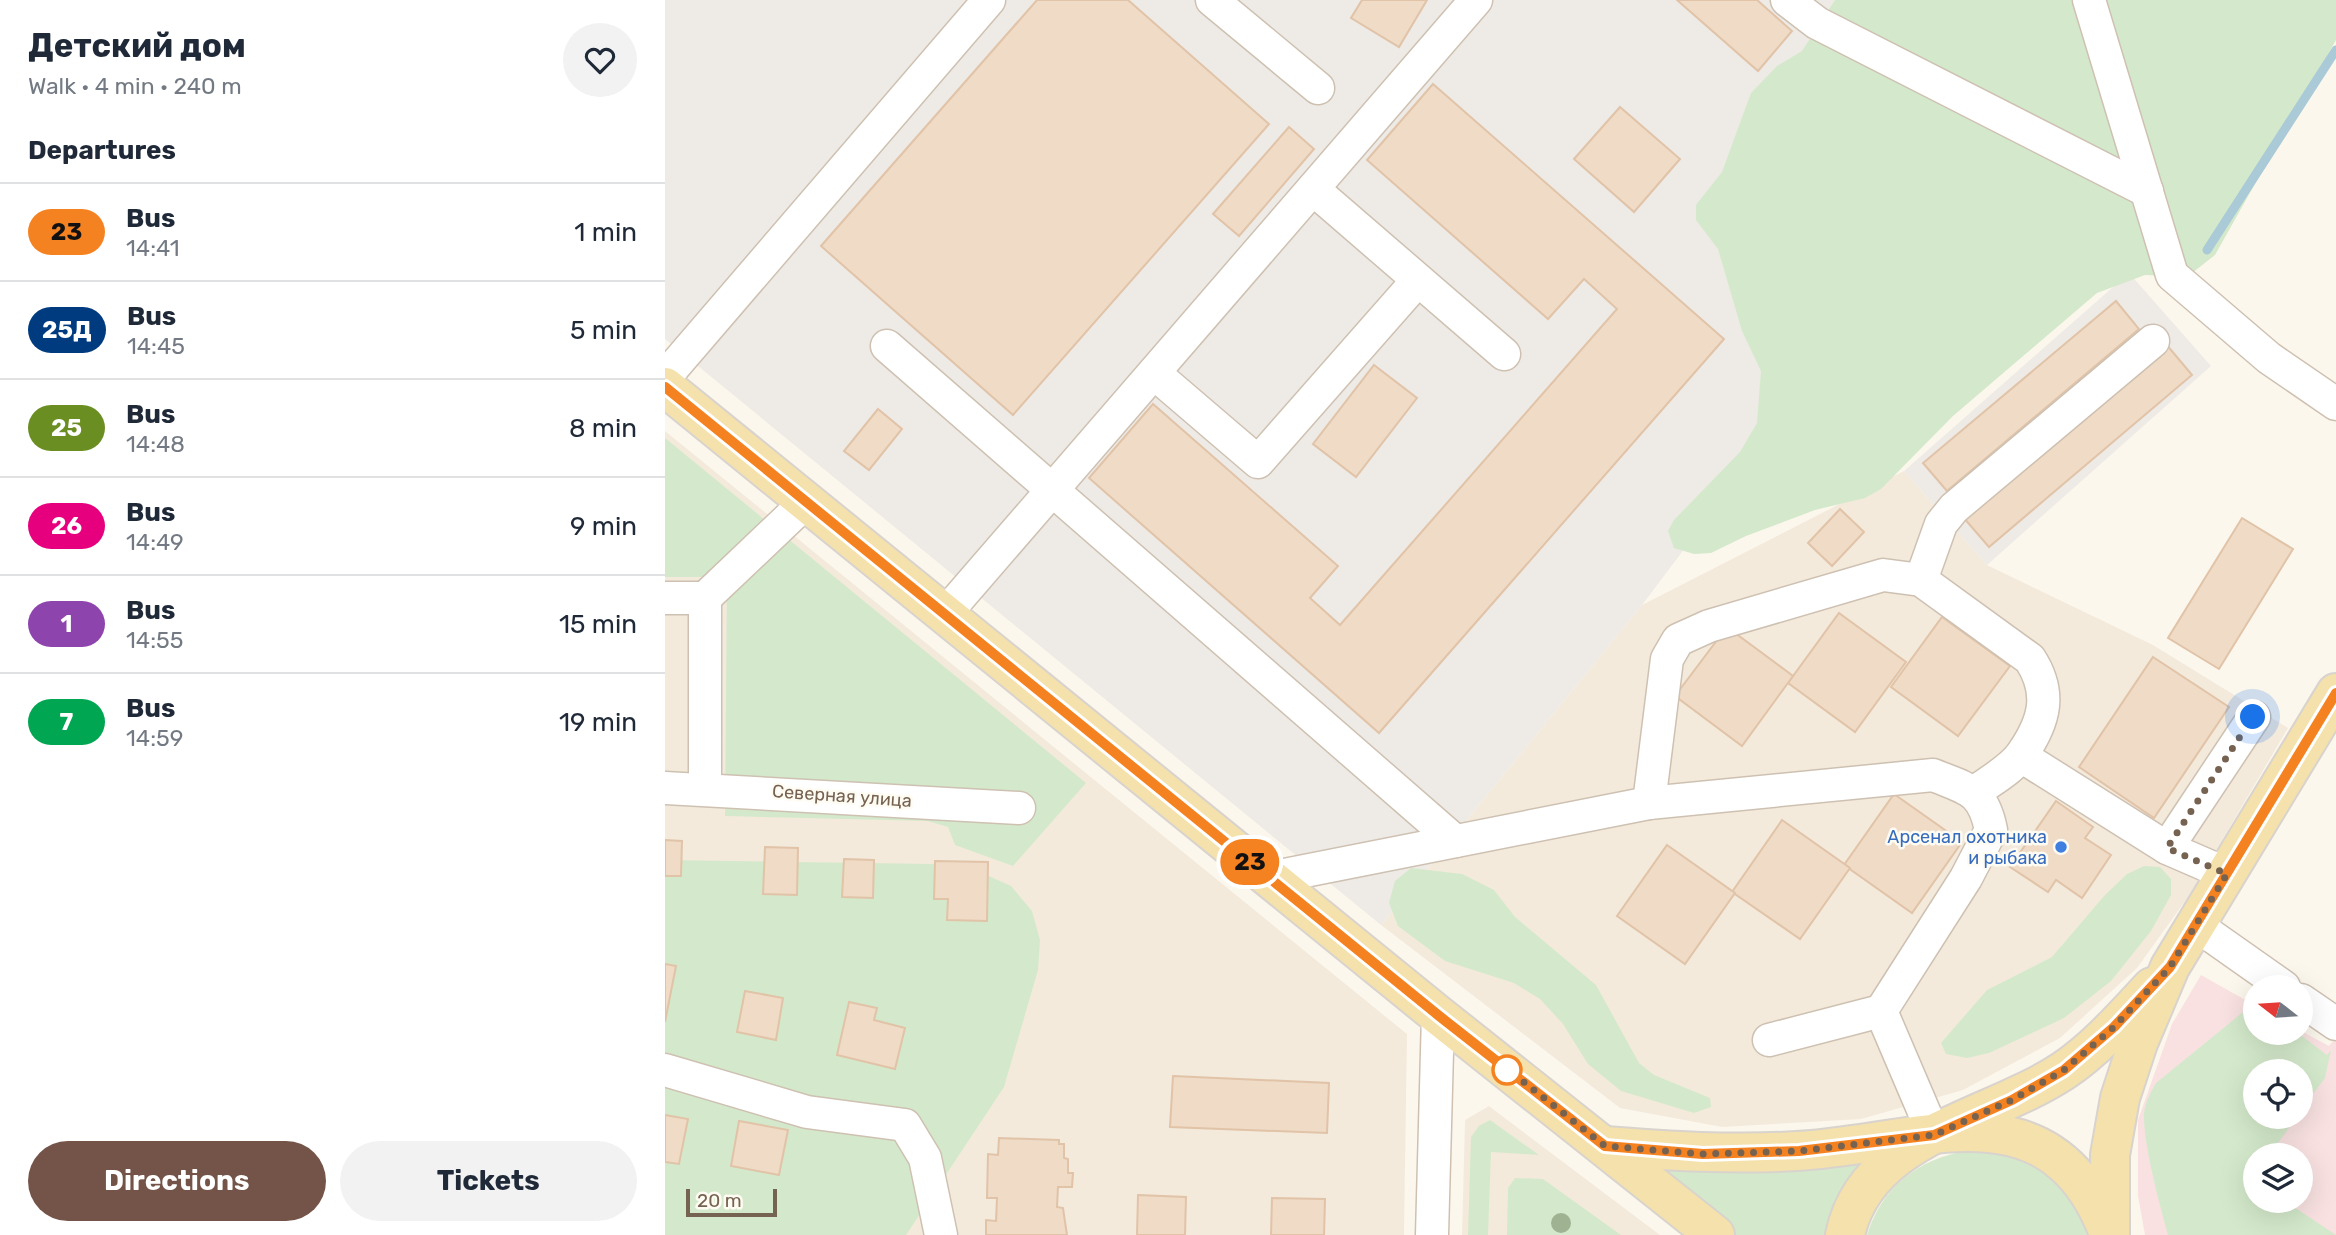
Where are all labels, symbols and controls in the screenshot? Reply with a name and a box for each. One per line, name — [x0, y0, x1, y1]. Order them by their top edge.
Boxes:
button: heart — [563, 23, 637, 97]
text: Детский дом — [28, 26, 246, 65]
text: Walk · 4 min · 240 m — [28, 72, 242, 100]
text: Departures — [28, 135, 176, 166]
text: Bus — [126, 203, 175, 234]
text: 1 min — [574, 217, 637, 248]
text: 23 — [51, 218, 82, 246]
text: 14:41 — [126, 234, 180, 262]
text: Bus — [127, 301, 176, 332]
text: 5 min — [570, 315, 637, 346]
text: 25Д — [42, 316, 92, 344]
text: 14:45 — [127, 332, 185, 360]
text: Bus — [126, 399, 175, 430]
text: 8 min — [569, 413, 637, 444]
text: 25 — [51, 414, 82, 442]
text: 14:48 — [126, 430, 185, 458]
text: Bus — [126, 497, 175, 528]
text: 9 min — [570, 511, 637, 542]
text: 26 — [51, 512, 82, 540]
text: 14:49 — [126, 528, 184, 556]
text: Bus — [126, 595, 175, 626]
text: 15 min — [559, 609, 637, 640]
text: 1 — [61, 610, 72, 638]
text: 14:55 — [126, 626, 183, 654]
text: Bus — [126, 693, 175, 724]
your location — [2235, 699, 2270, 734]
text: 19 min — [559, 707, 637, 738]
text: 7 — [60, 708, 73, 736]
text: 14:59 — [126, 724, 183, 752]
street label: Северная улица — [771, 780, 913, 812]
place label: Арсенал охотника и рыбака — [1887, 826, 2047, 869]
line badge: 23 — [1219, 839, 1281, 885]
marker: Арсенал охотника и рыбака — [2053, 839, 2069, 855]
text: 23 — [1234, 848, 1266, 876]
north arrow — [2243, 975, 2313, 1045]
map controls — [2243, 975, 2313, 1213]
unlabelled marker — [1492, 1055, 1522, 1085]
button: locate — [2243, 1059, 2313, 1129]
button: Directions — [28, 1141, 326, 1221]
button: Tickets — [340, 1141, 637, 1221]
button: layers — [2243, 1143, 2313, 1213]
scale bar — [686, 1186, 777, 1218]
text: 20 m — [697, 1189, 742, 1212]

